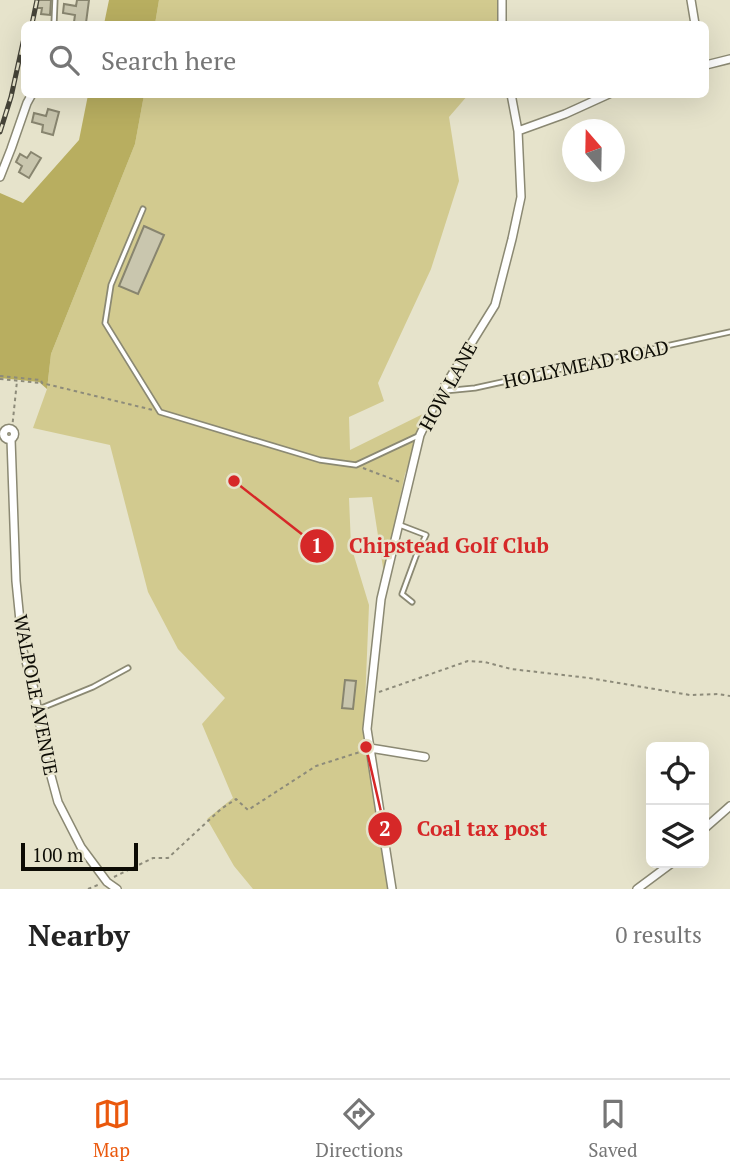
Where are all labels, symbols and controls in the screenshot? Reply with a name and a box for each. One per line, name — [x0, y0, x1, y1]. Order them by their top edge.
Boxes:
search box — [21, 21, 709, 98]
icon: search — [45, 41, 83, 79]
text: Search here — [101, 43, 236, 77]
north arrow — [562, 119, 625, 182]
street label: HOLLYMEAD ROAD — [501, 334, 671, 393]
street label: HOW LANE — [413, 337, 482, 435]
callout: Chipstead Golf Club — [300, 525, 563, 567]
text: 1 — [311, 531, 323, 559]
text: Chipstead Golf Club — [349, 531, 549, 559]
street label: WALPOLE AVENUE — [9, 612, 64, 777]
map controls — [646, 742, 709, 868]
button: locate — [646, 742, 709, 805]
button: layers — [646, 805, 709, 868]
callout: Coal tax post — [367, 808, 561, 850]
text: 2 — [379, 814, 391, 842]
text: Coal tax post — [417, 814, 548, 842]
scale bar — [21, 840, 138, 872]
text: 100 m — [32, 842, 83, 867]
text: Nearby — [28, 915, 130, 955]
text: 0 results — [615, 919, 702, 950]
tab: Map — [93, 1095, 131, 1162]
tab: Directions — [316, 1095, 403, 1162]
tab: Saved — [588, 1095, 637, 1162]

